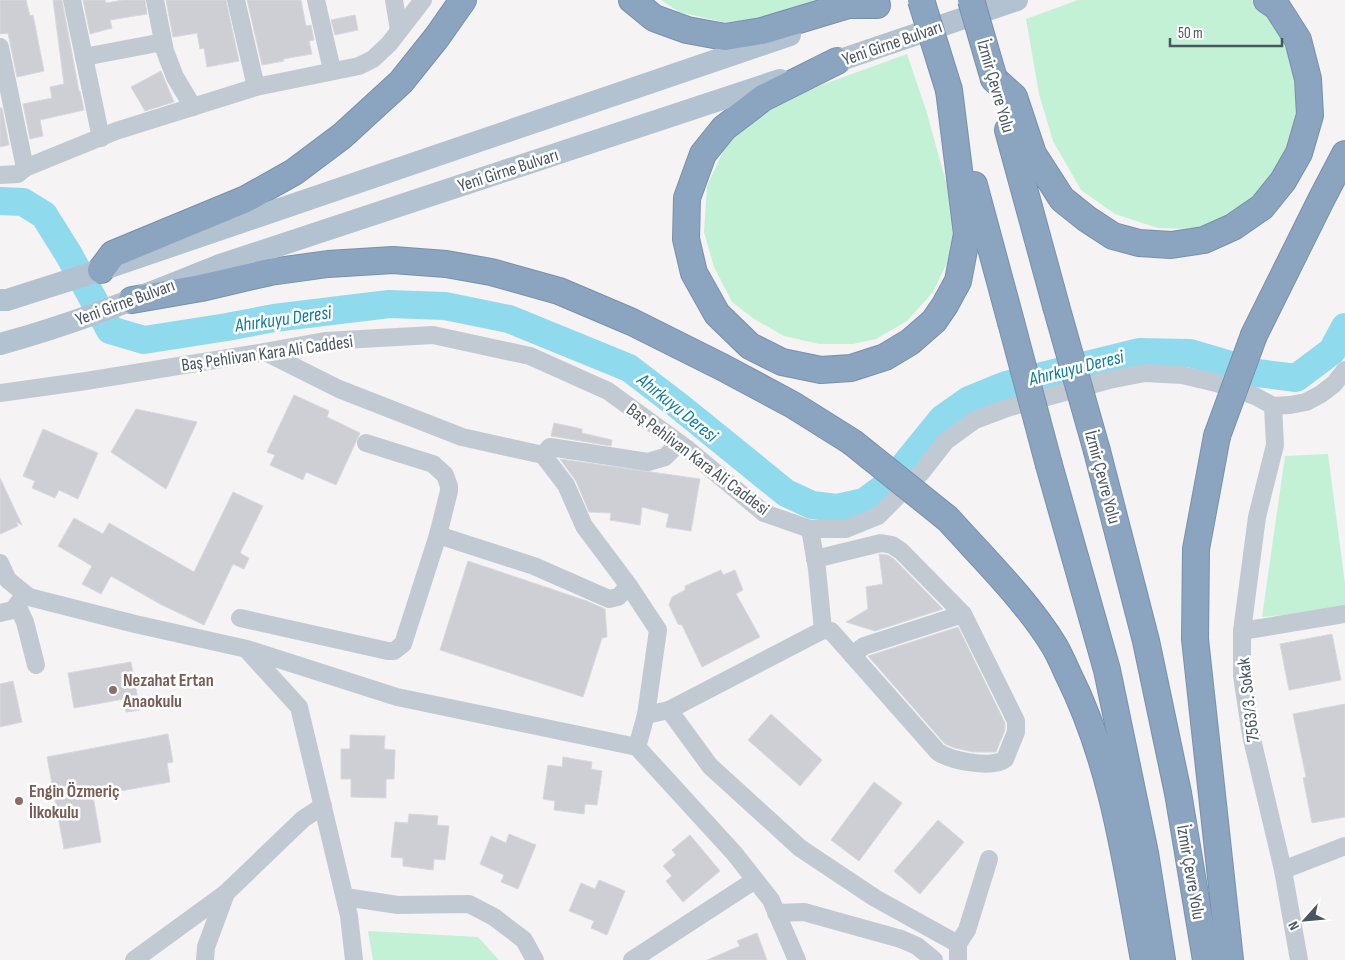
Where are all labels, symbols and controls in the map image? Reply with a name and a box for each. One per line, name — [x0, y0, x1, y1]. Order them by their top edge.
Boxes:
scale bar — [1170, 15, 1282, 47]
street label: Yeni Girne Bulvarı — [840, 17, 945, 70]
text: 50 m — [1178, 24, 1203, 43]
street label: İzmir Çevre Yolu — [972, 37, 1019, 135]
street label: Yeni Girne Bulvarı — [455, 144, 561, 197]
street label: Yeni Girne Bulvarı — [73, 275, 178, 330]
water label: Ahırkuyu Deresi — [233, 301, 333, 338]
street label: Baş Pehlivan Kara Ali Caddesi — [180, 331, 354, 376]
water label: Ahırkuyu Deresi — [1026, 345, 1127, 392]
water label: Ahırkuyu Deresi — [631, 368, 722, 448]
street label: Baş Pehlivan Kara Ali Caddesi — [622, 399, 773, 520]
street label: İzmir Çevre Yolu — [1080, 428, 1125, 526]
street label: 7563/3. Sokak — [1233, 656, 1264, 743]
place label: Nezahat Ertan Anaokulu — [122, 670, 214, 712]
marker: Nezahat Ertan Anaokulu — [107, 684, 119, 696]
place label: Engin Özmeriç İlkokulu — [29, 781, 120, 823]
marker: Engin Özmeriç İlkokulu — [13, 795, 25, 807]
street label: İzmir Çevre Yolu — [1172, 823, 1209, 921]
north arrow — [1280, 895, 1330, 945]
text: N — [1285, 918, 1303, 933]

